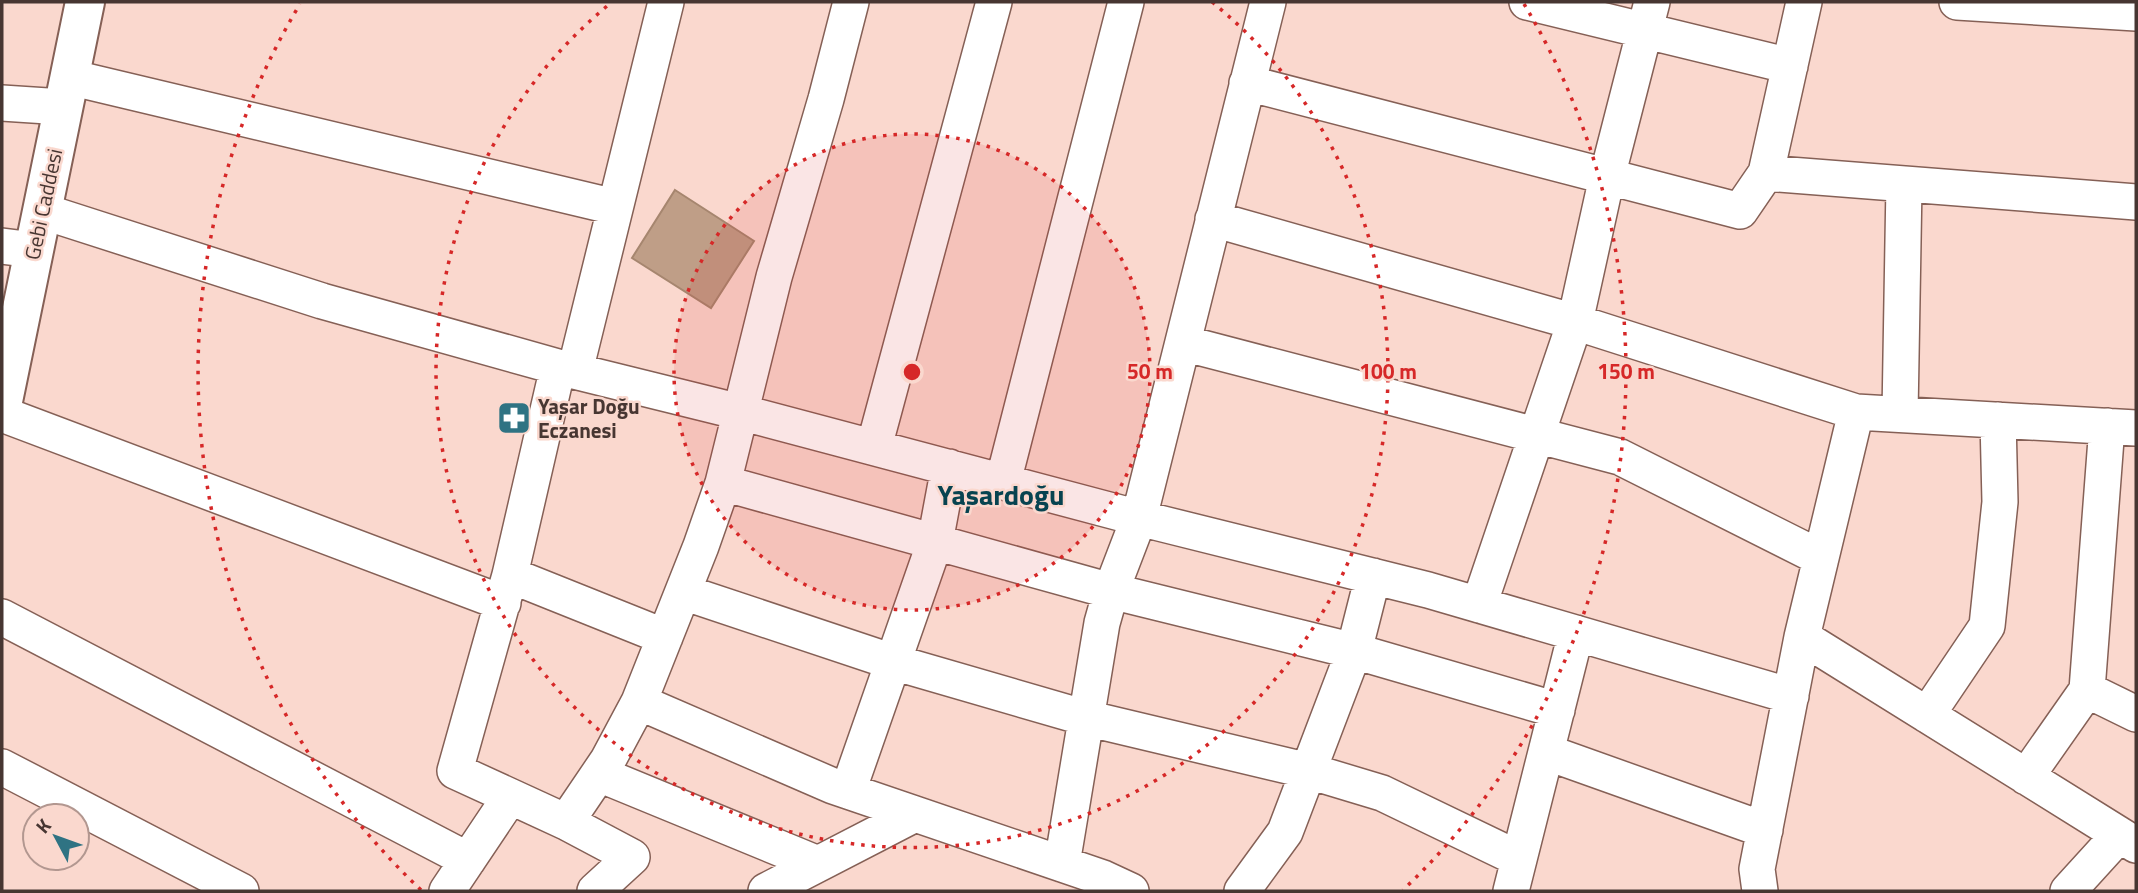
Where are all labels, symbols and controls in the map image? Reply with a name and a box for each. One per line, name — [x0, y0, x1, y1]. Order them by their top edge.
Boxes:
street label: Gebi Caddesi — [16, 145, 70, 263]
text: 50 m — [1127, 355, 1173, 387]
text: 100 m — [1359, 355, 1417, 387]
text: 150 m — [1597, 355, 1655, 387]
centre of rings — [900, 360, 924, 384]
place label: Yaşar Doğu Eczanesi — [538, 390, 640, 446]
pharmacy icon: Yaşar Doğu Eczanesi — [495, 399, 533, 437]
district label: Yaşardoğu — [938, 473, 1064, 516]
north arrow — [21, 802, 91, 872]
text: K — [28, 812, 57, 839]

